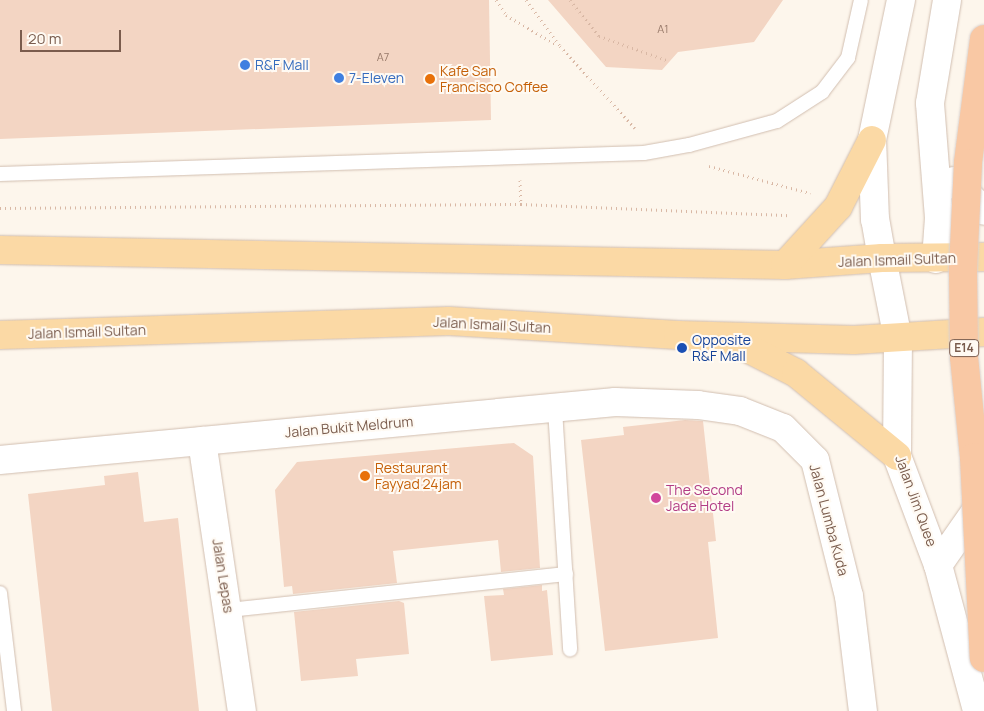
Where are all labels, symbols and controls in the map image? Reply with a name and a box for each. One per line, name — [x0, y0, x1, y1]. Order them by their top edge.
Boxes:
scale bar — [22, 20, 124, 52]
house number: A1 — [657, 22, 669, 36]
text: 20 m — [28, 28, 61, 49]
house number: A7 — [377, 50, 389, 64]
place label: R&F Mall — [255, 57, 309, 73]
marker: R&F Mall — [239, 59, 251, 71]
place label: Kafe San Francisco Coffee — [440, 63, 548, 95]
place label: 7-Eleven — [349, 70, 404, 86]
marker: 7-Eleven — [333, 72, 345, 84]
marker: Kafe San Francisco Coffee — [424, 73, 436, 85]
street label: Jalan Ismail Sultan — [838, 250, 956, 270]
street label: Jalan Ismail Sultan — [433, 314, 551, 336]
street label: Jalan Ismail Sultan — [28, 322, 146, 342]
place label: Opposite R&F Mall — [692, 332, 751, 364]
road number: E14 — [949, 338, 979, 358]
marker: Opposite R&F Mall — [676, 342, 688, 354]
street label: Jalan Bukit Meldrum — [284, 413, 414, 441]
street label: Jalan Jim Quee — [892, 453, 940, 549]
place label: Restaurant Fayyad 24jam — [375, 460, 462, 492]
street label: Jalan Lumba Kuda — [806, 462, 852, 578]
marker: Restaurant Fayyad 24jam — [359, 470, 371, 482]
place label: The Second Jade Hotel — [666, 482, 743, 514]
marker: The Second Jade Hotel — [650, 492, 662, 504]
street label: Jalan Lepas — [209, 538, 237, 614]

